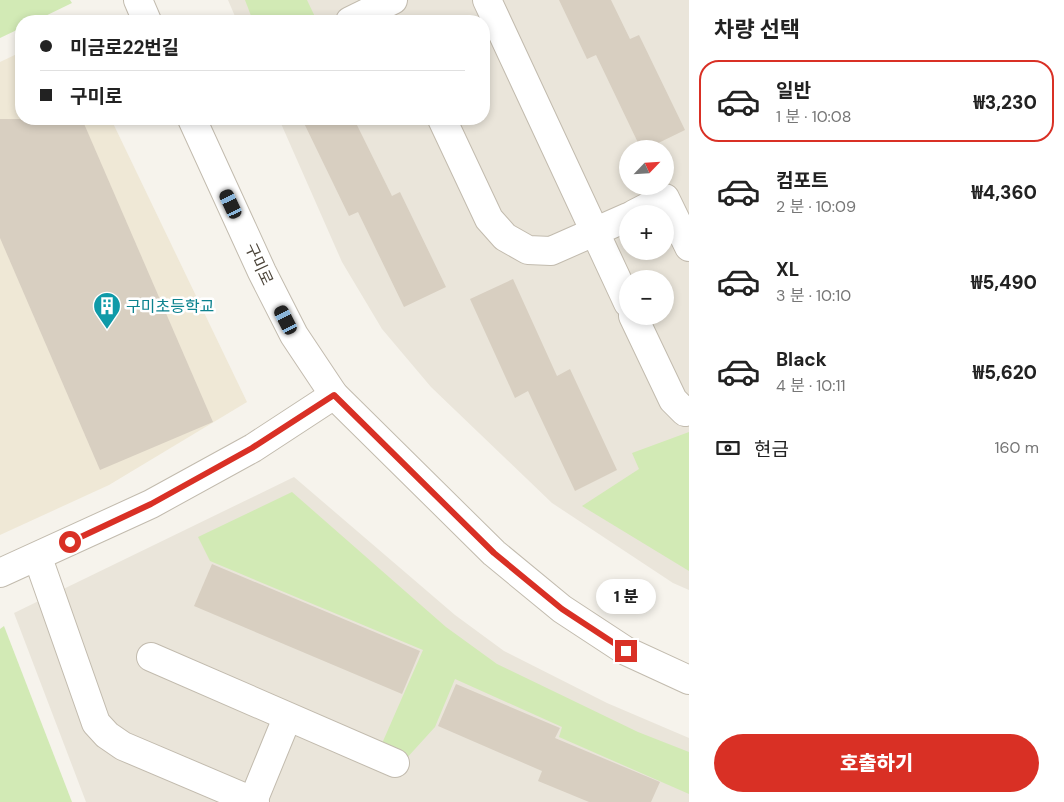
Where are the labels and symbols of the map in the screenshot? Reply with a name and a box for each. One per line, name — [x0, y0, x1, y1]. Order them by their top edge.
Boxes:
north arrow — [619, 140, 674, 195]
car — [217, 187, 244, 221]
street label: 구미로 — [240, 240, 278, 289]
building icon: 구미초등학교 — [92, 291, 122, 330]
place label: 구미초등학교 — [126, 296, 214, 317]
car — [272, 303, 299, 337]
route start — [59, 531, 81, 553]
callout: 1 분 — [596, 578, 656, 614]
route end — [615, 640, 637, 662]

